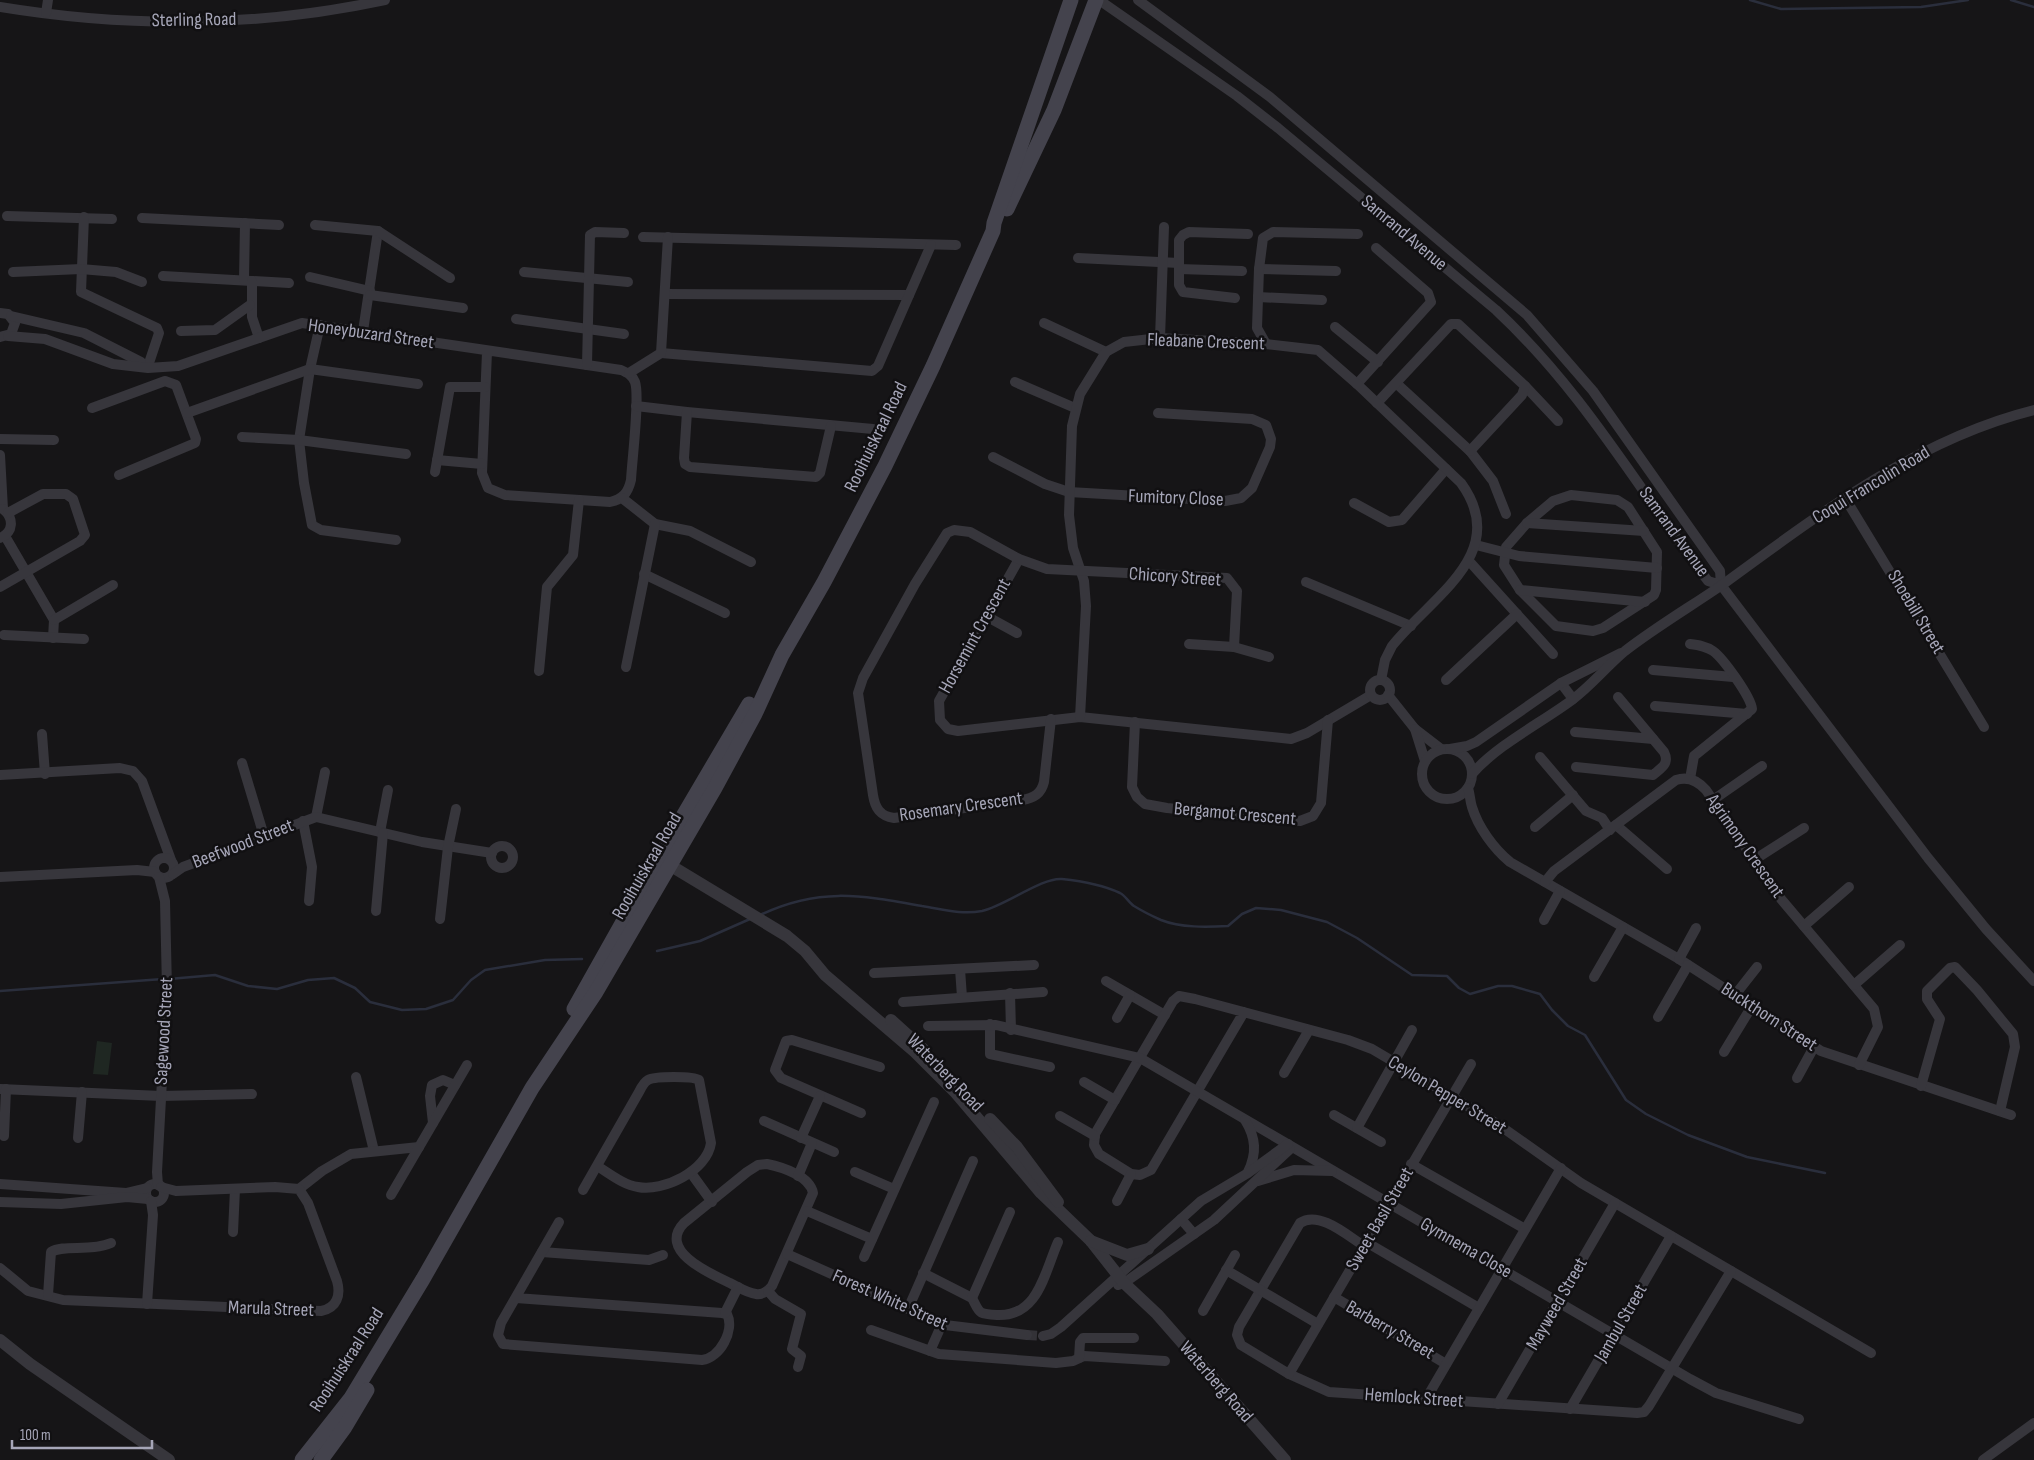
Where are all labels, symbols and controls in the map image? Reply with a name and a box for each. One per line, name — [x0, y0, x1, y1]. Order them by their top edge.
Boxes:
street label: Sterling Road — [151, 8, 237, 32]
street label: Samrand Avenue — [1356, 190, 1452, 276]
street label: Honeybuzard Street — [307, 314, 436, 354]
street label: Fleabane Crescent — [1147, 328, 1265, 356]
street label: Rooihuiskraal Road — [839, 378, 913, 496]
street label: Coqui Francolin Road — [1808, 441, 1934, 529]
street label: Samrand Avenue — [1634, 483, 1714, 581]
street label: Fumitory Close — [1128, 485, 1224, 511]
street label: Chicory Street — [1128, 562, 1222, 592]
street label: Shoebill Street — [1882, 566, 1950, 658]
street label: Horsemint Crescent — [934, 574, 1016, 698]
street label: Rosemary Crescent — [898, 787, 1024, 827]
street label: Agrimony Crescent — [1700, 789, 1789, 903]
street label: Bergamot Crescent — [1173, 797, 1297, 831]
street label: Rooihuiskraal Road — [607, 808, 687, 924]
street label: Beefwood Street — [189, 814, 297, 874]
street label: Sagewood Street — [150, 976, 178, 1085]
street label: Buckthorn Street — [1717, 977, 1821, 1057]
street label: Waterberg Road — [902, 1029, 988, 1117]
street label: Ceylon Pepper Street — [1384, 1051, 1511, 1139]
street label: Sweet Basil Street — [1341, 1163, 1419, 1275]
street label: Gymnema Close — [1416, 1213, 1516, 1283]
street label: Mayweed Street — [1521, 1254, 1593, 1354]
street label: Forest White Street — [829, 1264, 951, 1336]
street label: Jambul Street — [1589, 1280, 1653, 1367]
street label: Barberry Street — [1342, 1295, 1438, 1365]
street label: Marula Street — [228, 1296, 315, 1322]
street label: Rooihuiskraal Road — [305, 1304, 389, 1416]
street label: Waterberg Road — [1174, 1336, 1258, 1428]
street label: Hemlock Street — [1364, 1383, 1464, 1413]
scale bar — [12, 1418, 152, 1450]
text: 100 m — [20, 1426, 51, 1445]

